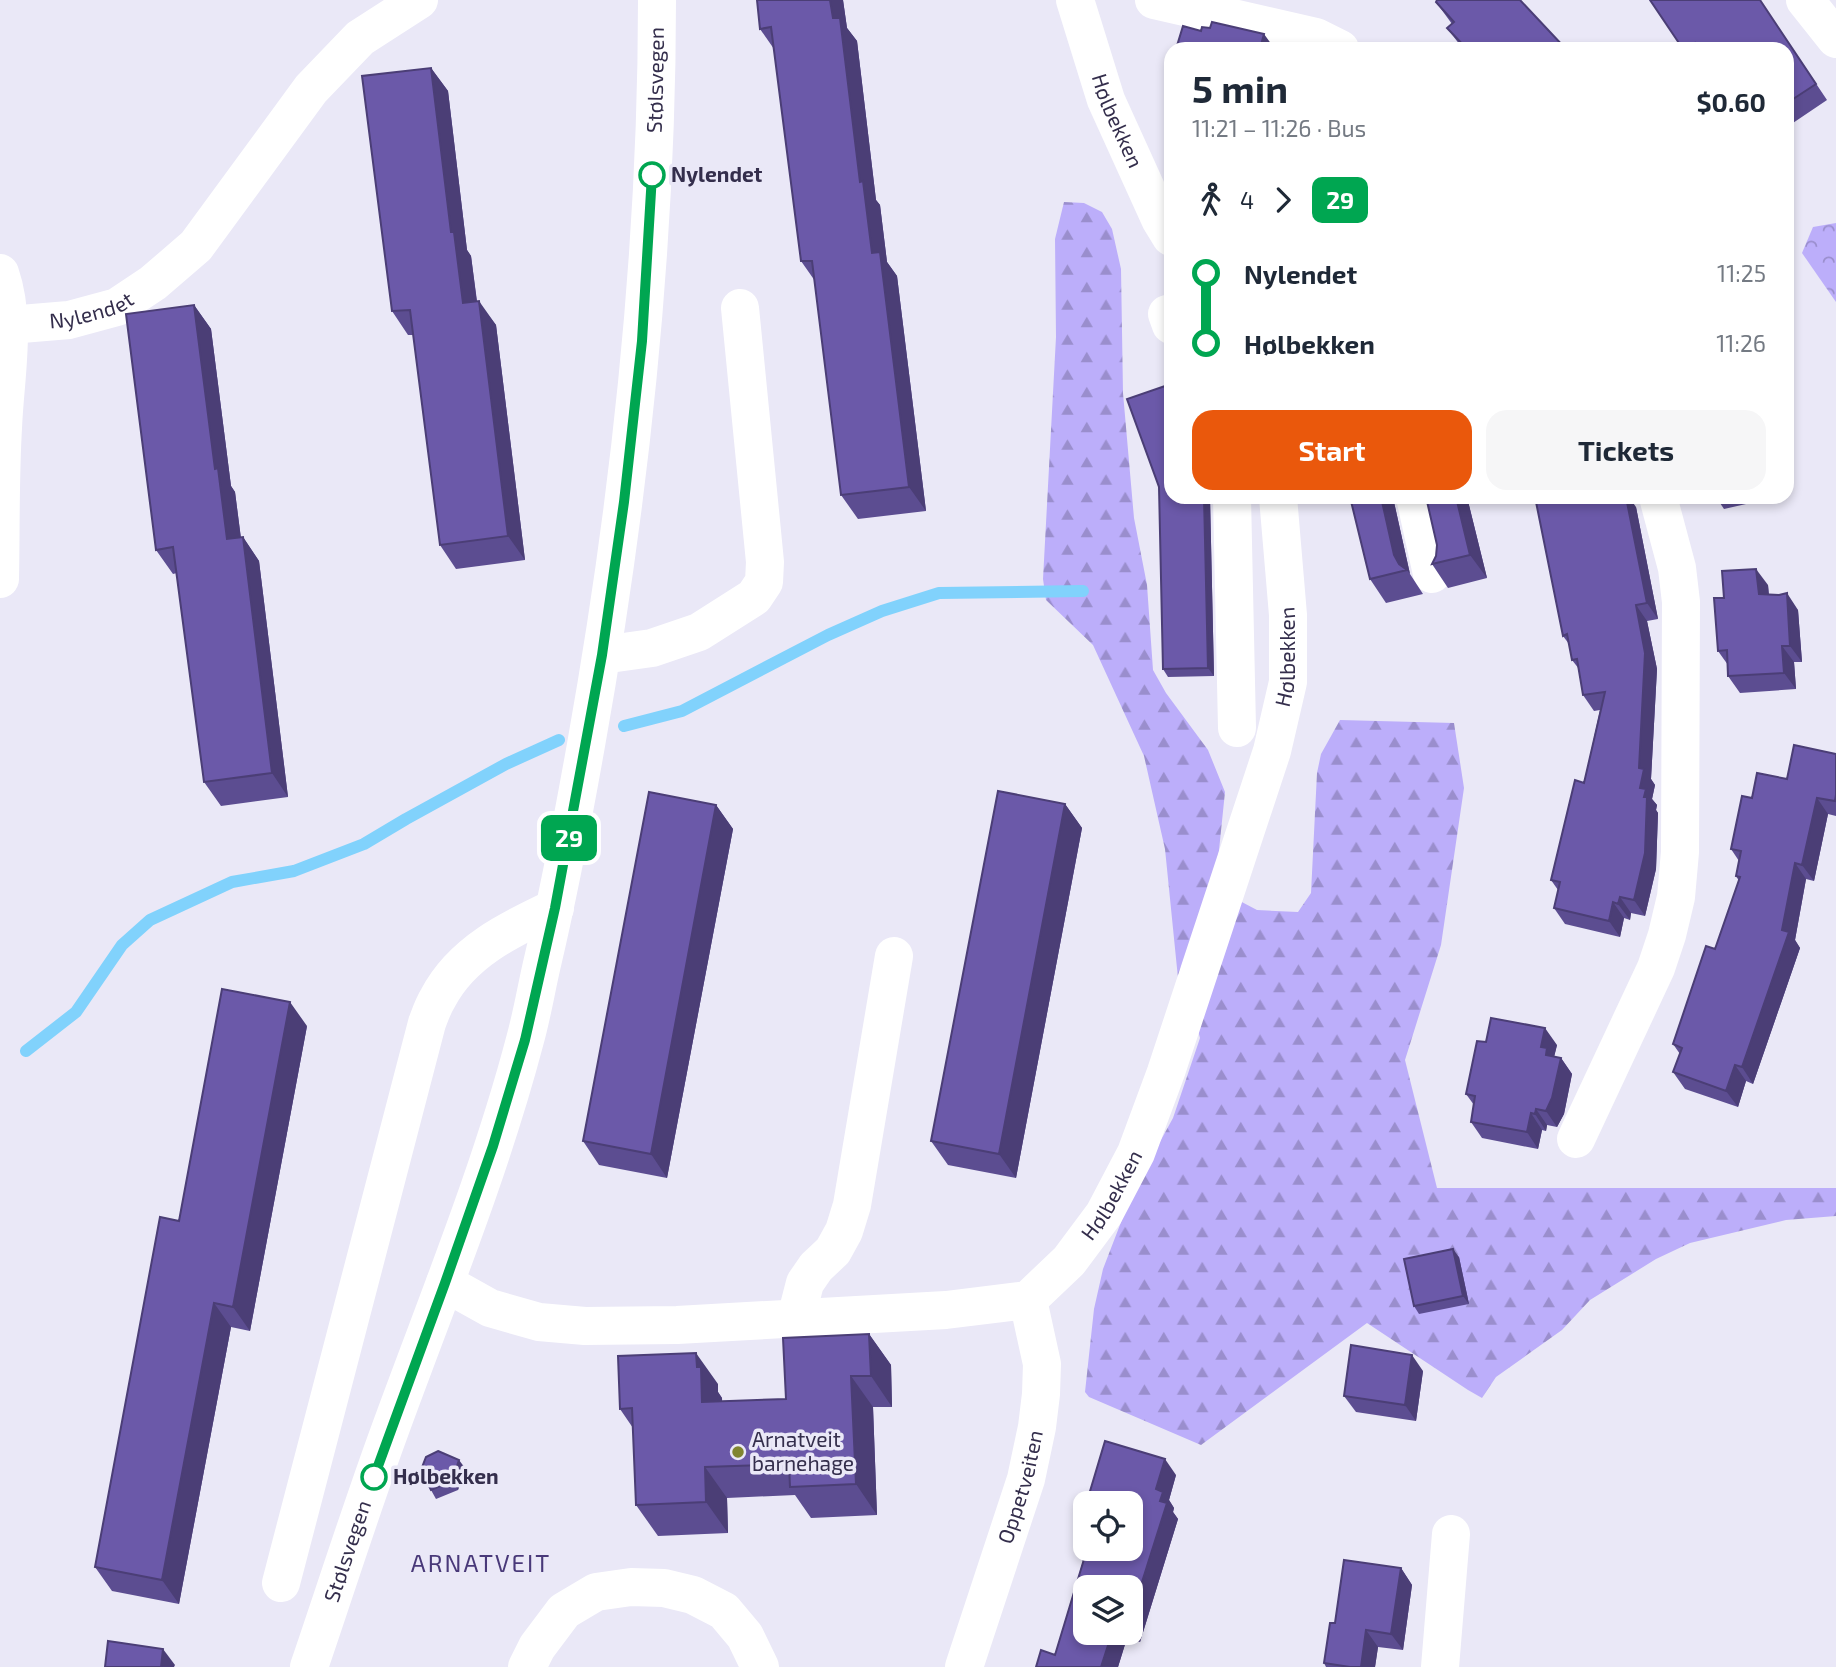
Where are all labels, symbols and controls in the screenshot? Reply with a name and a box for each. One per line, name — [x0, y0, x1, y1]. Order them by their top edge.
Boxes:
street label: Stølsvegen — [641, 27, 668, 133]
text: 5 min — [1192, 65, 1288, 111]
street label: Hølbekken — [1088, 70, 1149, 171]
text: $0.60 — [1696, 86, 1766, 117]
text: 11:21 – 11:26 · Bus — [1192, 114, 1366, 142]
place label: Nylendet — [671, 161, 763, 187]
marker: Nylendet — [639, 162, 665, 188]
icon: walk — [1192, 181, 1230, 219]
icon: forward — [1264, 181, 1302, 219]
text: 29 — [1326, 185, 1354, 214]
text: 4 — [1240, 186, 1254, 214]
text: Nylendet — [1244, 258, 1357, 289]
text: 11:25 — [1717, 259, 1766, 287]
street label: Nylendet — [48, 286, 138, 333]
text: Hølbekken — [1244, 328, 1375, 359]
text: 11:26 — [1716, 329, 1766, 357]
button: Start — [1192, 410, 1472, 490]
button: Tickets — [1486, 410, 1766, 490]
street label: Hølbekken — [1269, 606, 1299, 709]
line badge: 29 — [538, 815, 600, 861]
text: 29 — [555, 823, 583, 852]
street label: Hølbekken — [1075, 1145, 1146, 1245]
place label: Arnatveit barnehage — [752, 1426, 854, 1475]
street label: Oppetveiten — [992, 1428, 1047, 1546]
marker: Arnatveit barnehage — [730, 1444, 746, 1460]
place label: Hølbekken — [393, 1463, 499, 1488]
marker: Hølbekken — [361, 1464, 387, 1490]
map controls — [1073, 1491, 1143, 1645]
button: locate — [1073, 1491, 1143, 1561]
street label: Stølsvegen — [318, 1497, 375, 1605]
district label: ARNATVEIT — [411, 1548, 551, 1577]
button: layers — [1073, 1575, 1143, 1645]

